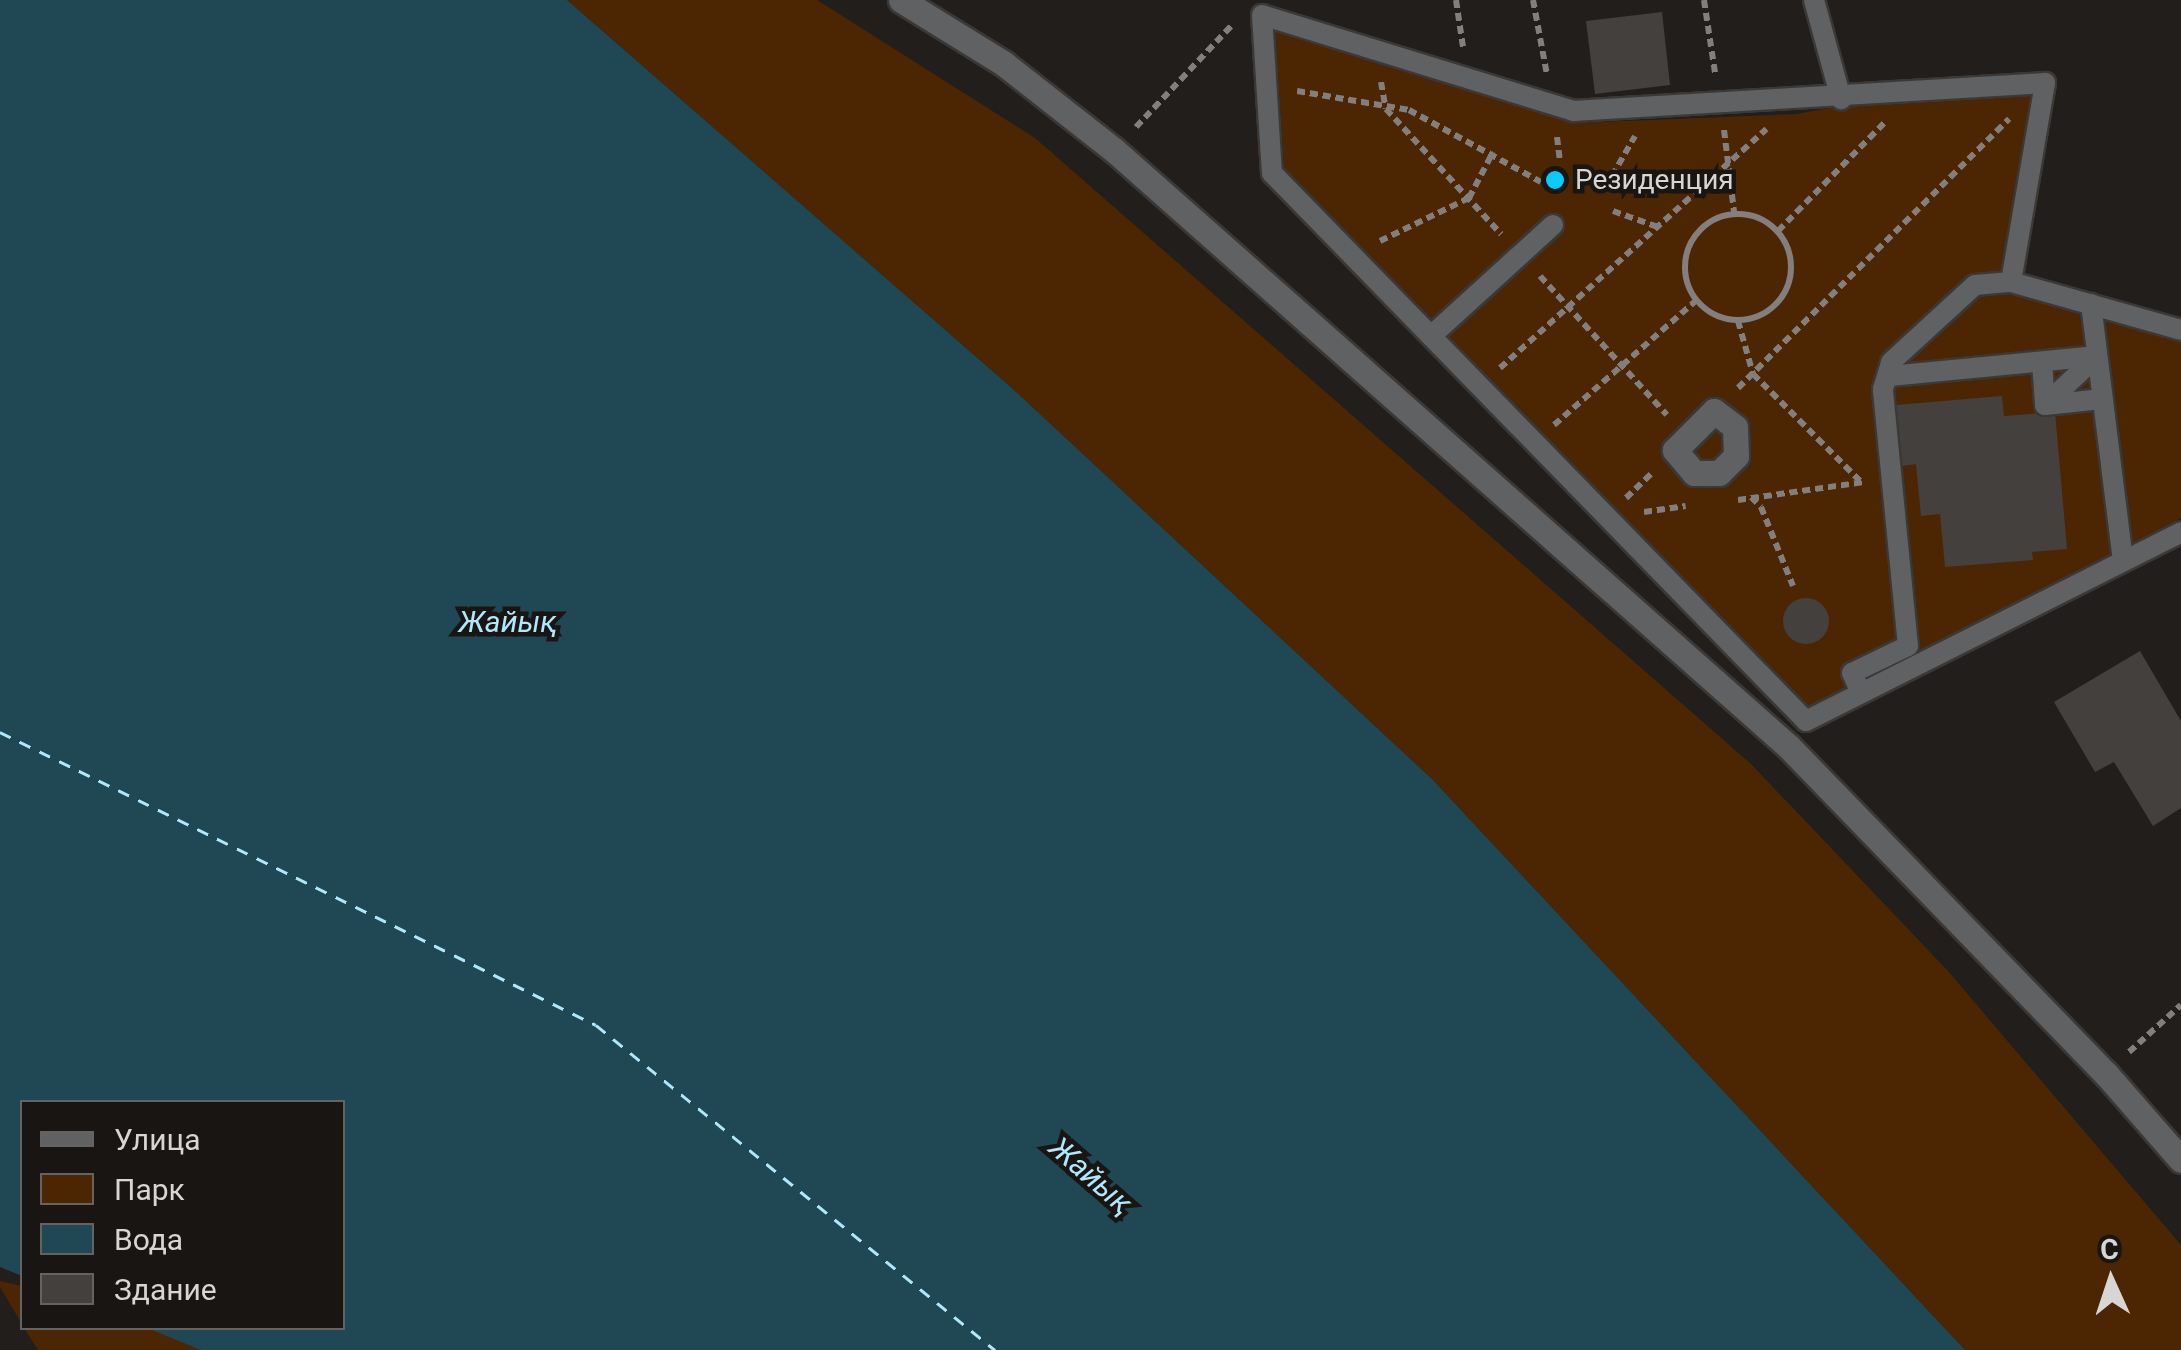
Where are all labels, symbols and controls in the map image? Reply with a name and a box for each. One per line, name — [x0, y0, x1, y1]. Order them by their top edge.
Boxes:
place label: Резиденция — [1575, 163, 1734, 197]
marker: Резиденция — [1544, 169, 1566, 191]
water label: Жайық — [458, 604, 558, 640]
legend — [20, 1100, 345, 1330]
text: Улица — [114, 1122, 201, 1157]
water label: Жайық — [1042, 1130, 1140, 1222]
text: Парк — [114, 1172, 185, 1207]
text: Вода — [114, 1222, 183, 1257]
north arrow — [2061, 1230, 2161, 1330]
text: С — [2099, 1233, 2119, 1266]
text: Здание — [114, 1272, 217, 1307]

